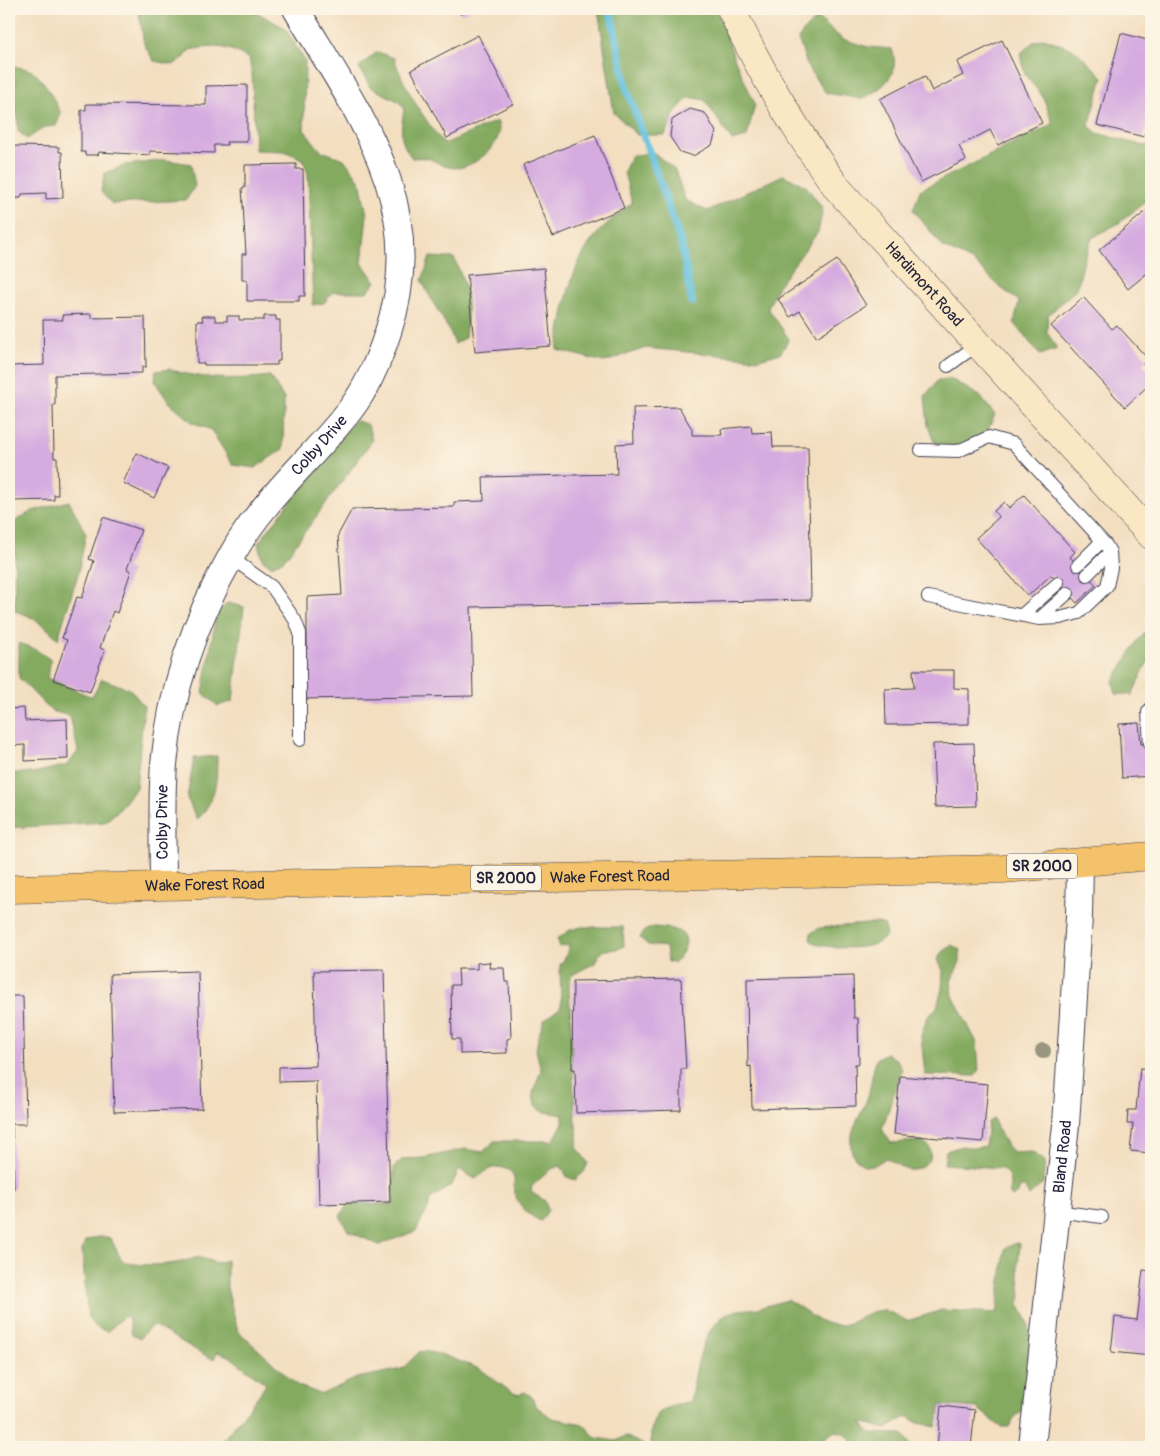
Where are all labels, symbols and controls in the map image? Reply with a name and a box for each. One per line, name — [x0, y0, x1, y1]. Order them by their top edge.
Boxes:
street label: Hardimont Road — [880, 237, 968, 331]
street label: Colby Drive — [287, 411, 352, 480]
street label: Colby Drive — [152, 784, 173, 860]
road number: SR 2000 — [1007, 854, 1077, 878]
road number: SR 2000 — [471, 866, 541, 890]
street label: Wake Forest Road — [550, 866, 670, 888]
street label: Wake Forest Road — [145, 874, 265, 896]
street label: Bland Road — [1049, 1119, 1076, 1194]

